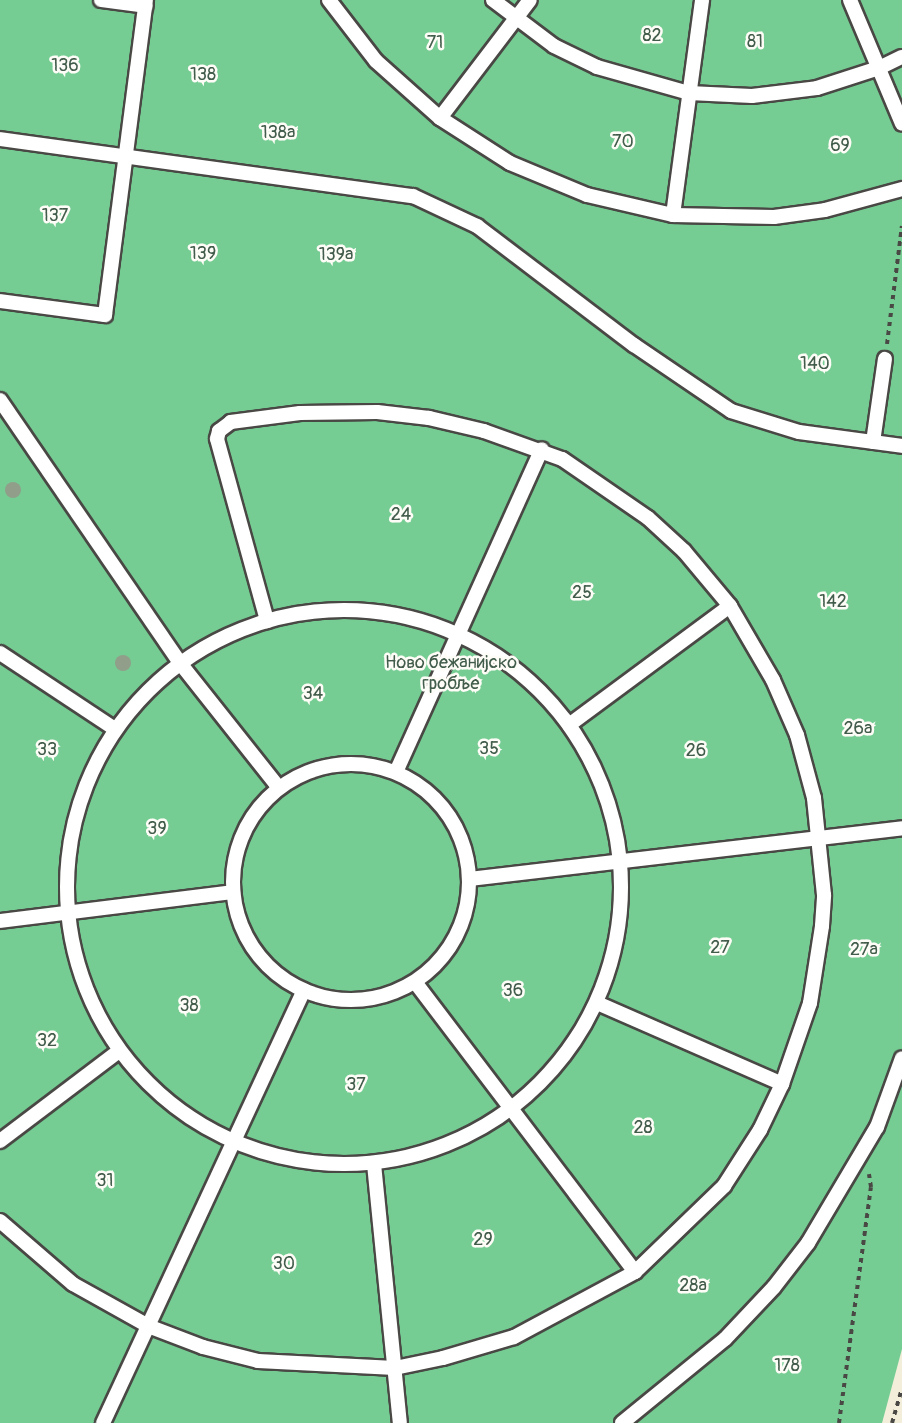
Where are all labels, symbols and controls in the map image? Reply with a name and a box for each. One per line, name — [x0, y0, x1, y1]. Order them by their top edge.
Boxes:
park label: 82 — [642, 25, 662, 47]
park label: 81 — [747, 31, 763, 53]
park label: 71 — [427, 32, 443, 54]
park label: 136 — [51, 55, 79, 77]
park label: 138 — [190, 64, 216, 86]
park label: 138a — [261, 122, 295, 144]
park label: 70 — [612, 131, 634, 153]
park label: 69 — [830, 135, 850, 157]
park label: 137 — [42, 205, 68, 227]
park label: 139 — [190, 243, 216, 265]
park label: 139a — [319, 244, 353, 266]
park label: 140 — [800, 353, 830, 375]
park label: 24 — [391, 504, 411, 526]
park label: 25 — [572, 582, 592, 604]
park label: 142 — [819, 591, 847, 613]
park label: Ново бежанијско гробље — [385, 653, 517, 696]
park label: 34 — [303, 683, 323, 705]
park label: 26a — [844, 718, 872, 740]
park label: 35 — [479, 738, 499, 760]
park label: 33 — [37, 739, 57, 761]
park label: 26 — [686, 740, 706, 762]
park label: 39 — [147, 818, 167, 840]
park label: 27 — [710, 937, 730, 959]
park label: 27a — [850, 939, 878, 961]
park label: 36 — [503, 980, 523, 1002]
park label: 38 — [179, 995, 199, 1017]
park label: 32 — [37, 1030, 57, 1052]
park label: 37 — [346, 1074, 366, 1096]
park label: 28 — [633, 1117, 653, 1139]
park label: 31 — [96, 1170, 114, 1192]
park label: 29 — [473, 1229, 493, 1251]
park label: 30 — [273, 1253, 295, 1275]
park label: 28a — [679, 1275, 707, 1297]
park label: 178 — [774, 1355, 800, 1377]

